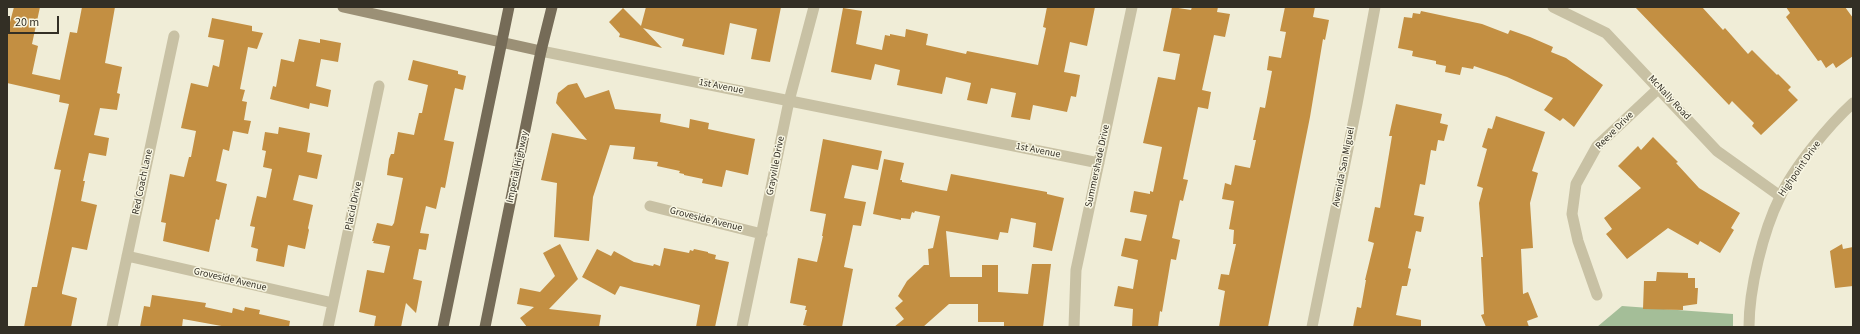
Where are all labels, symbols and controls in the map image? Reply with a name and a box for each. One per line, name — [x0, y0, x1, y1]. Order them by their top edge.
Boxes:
scale bar — [10, 8, 61, 34]
text: 20 m — [15, 14, 39, 31]
street label: McNally Road — [1645, 73, 1693, 123]
street label: 1st Avenue — [698, 77, 744, 97]
street label: Reeve Drive — [1593, 109, 1637, 153]
street label: Summershade Drive — [1083, 123, 1113, 209]
street label: Avenida San Miguel — [1330, 126, 1358, 208]
street label: Imperial Highway — [505, 130, 531, 204]
street label: Grayville Drive — [764, 135, 788, 197]
street label: Highpoint Drive — [1776, 139, 1824, 199]
street label: 1st Avenue — [1015, 141, 1061, 161]
street label: Red Coach Lane — [130, 148, 156, 216]
street label: Placid Drive — [343, 181, 365, 231]
street label: Groveside Avenue — [668, 205, 744, 235]
street label: Groveside Avenue — [192, 266, 268, 294]

